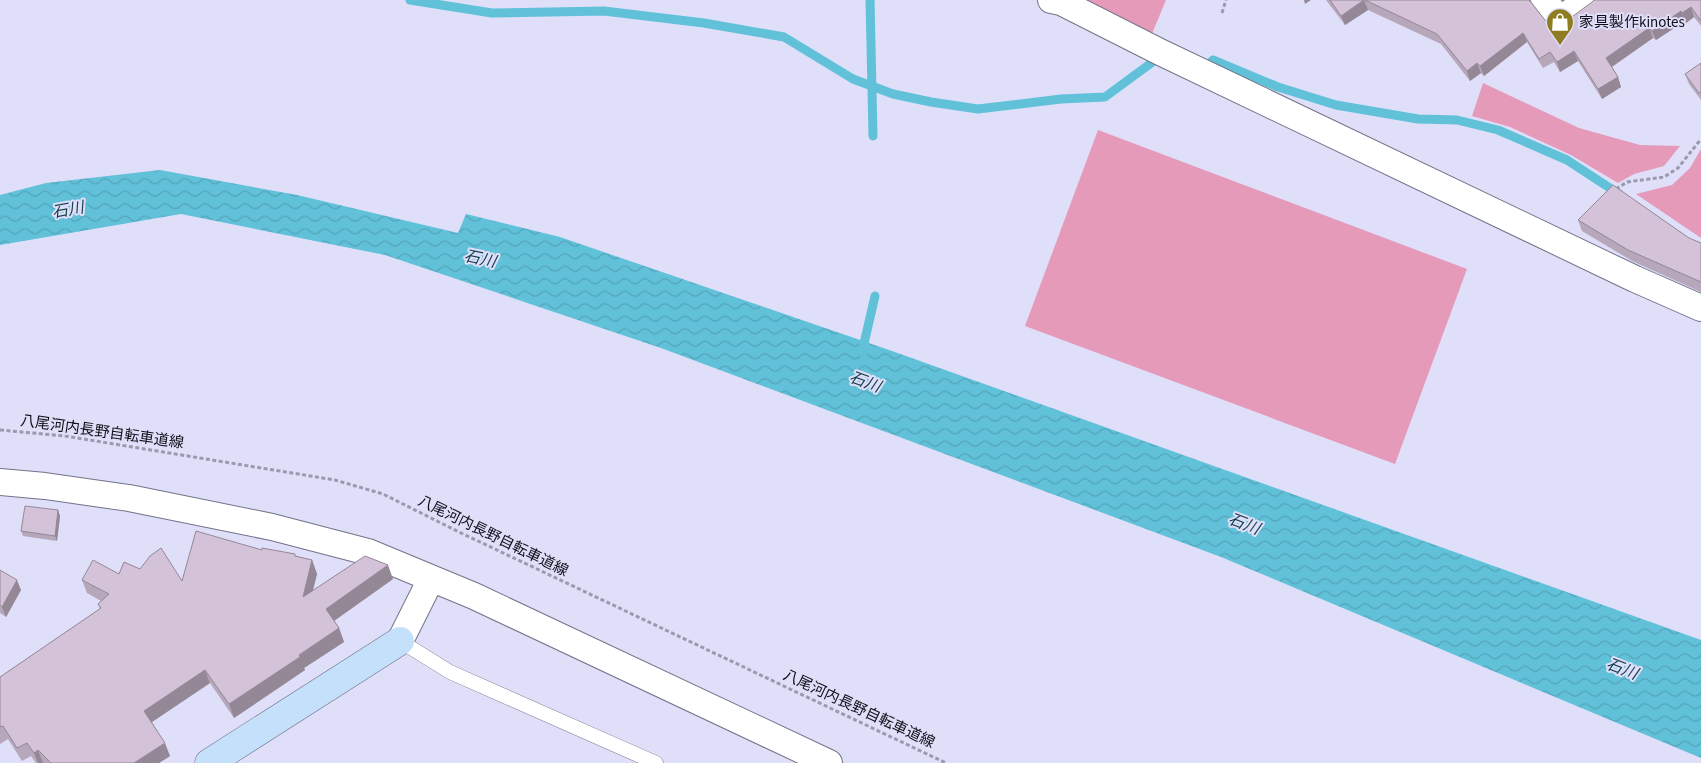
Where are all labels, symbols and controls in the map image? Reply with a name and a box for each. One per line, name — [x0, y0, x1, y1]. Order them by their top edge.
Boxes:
shop icon: 家具製作kinotes — [1545, 7, 1575, 46]
place label: 家具製作kinotes — [1579, 12, 1685, 33]
water label: 石川 — [50, 196, 88, 224]
water label: 石川 — [462, 245, 500, 274]
water label: 石川 — [846, 366, 886, 398]
street label: 八尾河内長野自転車道線 — [19, 410, 185, 454]
street label: 八尾河内長野自転車道線 — [414, 490, 572, 582]
water label: 石川 — [1225, 508, 1265, 541]
water label: 石川 — [1603, 653, 1643, 686]
street label: 八尾河内長野自転車道線 — [780, 665, 938, 753]

